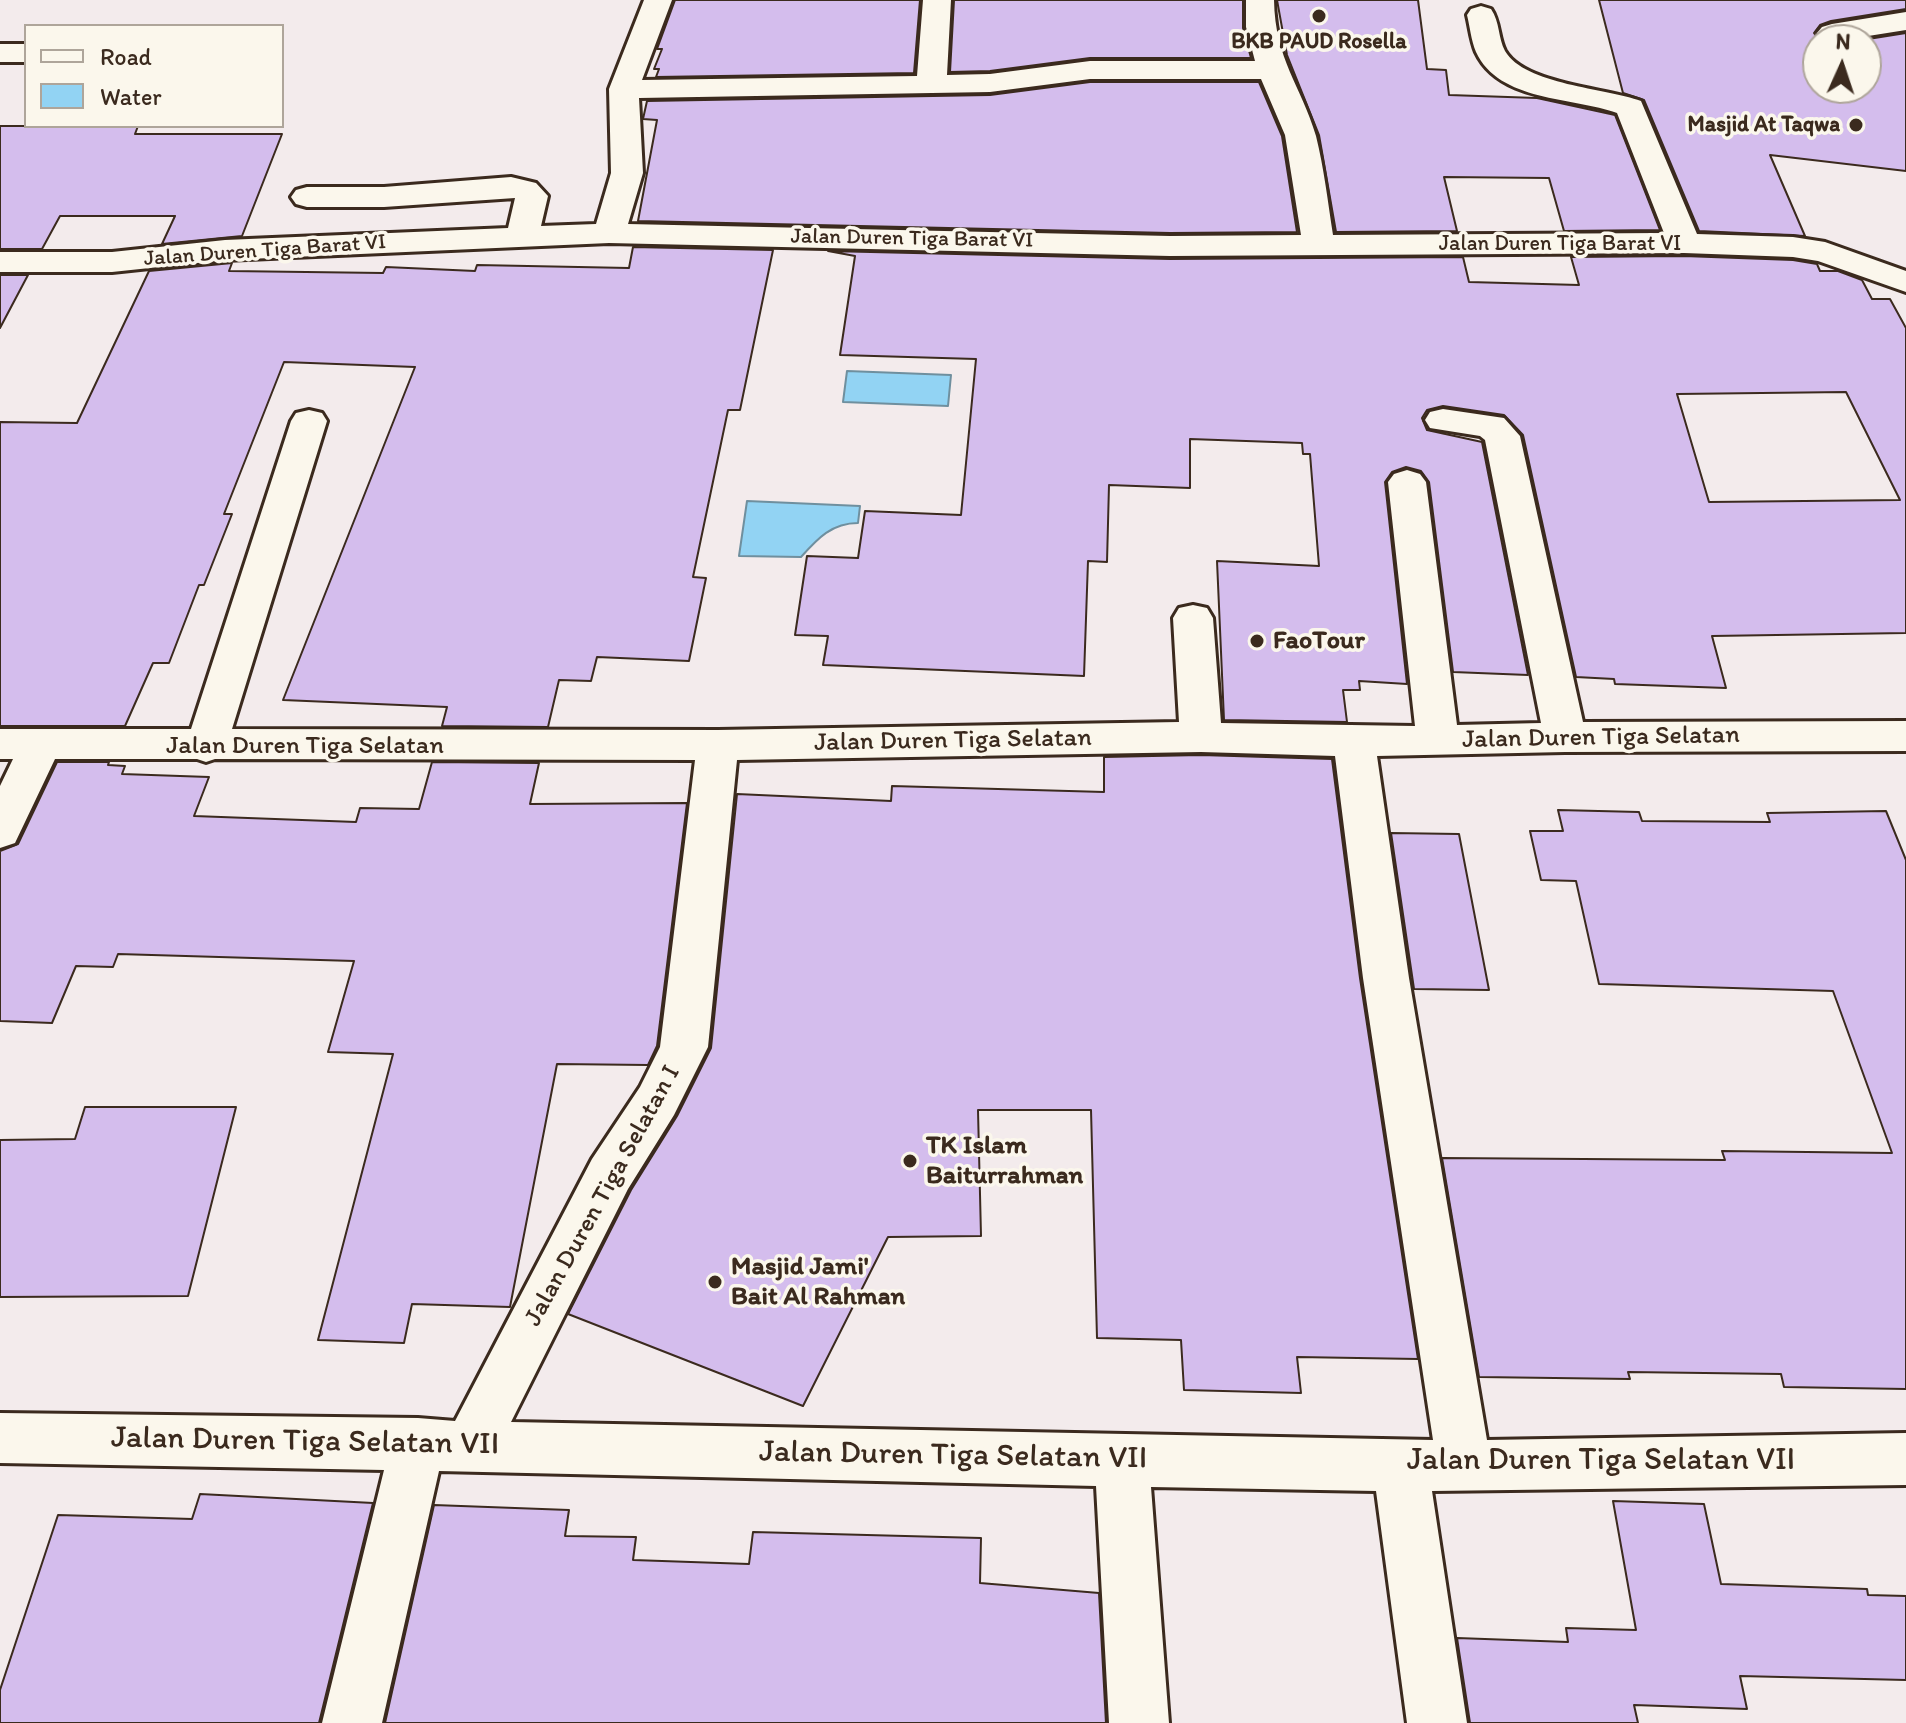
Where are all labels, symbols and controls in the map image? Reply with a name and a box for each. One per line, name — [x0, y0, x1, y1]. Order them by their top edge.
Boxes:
marker: BKB PAUD Rosella — [1310, 7, 1328, 25]
legend — [24, 24, 284, 128]
north arrow — [1802, 24, 1882, 104]
text: N — [1835, 28, 1851, 55]
place label: BKB PAUD Rosella — [1231, 29, 1407, 55]
text: Road — [100, 42, 152, 71]
text: Water — [100, 82, 162, 111]
place label: Masjid At Taqwa — [1687, 112, 1840, 138]
marker: Masjid At Taqwa — [1847, 116, 1865, 134]
street label: Jalan Duren Tiga Barat VI — [790, 224, 1034, 254]
street label: Jalan Duren Tiga Barat VI — [143, 229, 387, 273]
street label: Jalan Duren Tiga Barat VI — [1439, 231, 1681, 257]
place label: FaoTour — [1273, 625, 1365, 657]
marker: FaoTour — [1248, 632, 1266, 650]
street label: Jalan Duren Tiga Selatan — [1462, 720, 1740, 756]
street label: Jalan Duren Tiga Selatan — [814, 723, 1092, 759]
street label: Jalan Duren Tiga Selatan — [166, 730, 444, 762]
street label: Jalan Duren Tiga Selatan I — [518, 1060, 688, 1332]
place label: TK Islam Baiturrahman — [926, 1130, 1083, 1192]
marker: TK Islam Baiturrahman — [901, 1152, 919, 1170]
place label: Masjid Jami' Bait Al Rahman — [731, 1251, 905, 1312]
marker: Masjid Jami' Bait Al Rahman — [706, 1273, 724, 1291]
street label: Jalan Duren Tiga Selatan VII — [111, 1419, 499, 1465]
street label: Jalan Duren Tiga Selatan VII — [759, 1433, 1147, 1479]
street label: Jalan Duren Tiga Selatan VII — [1407, 1442, 1795, 1480]

